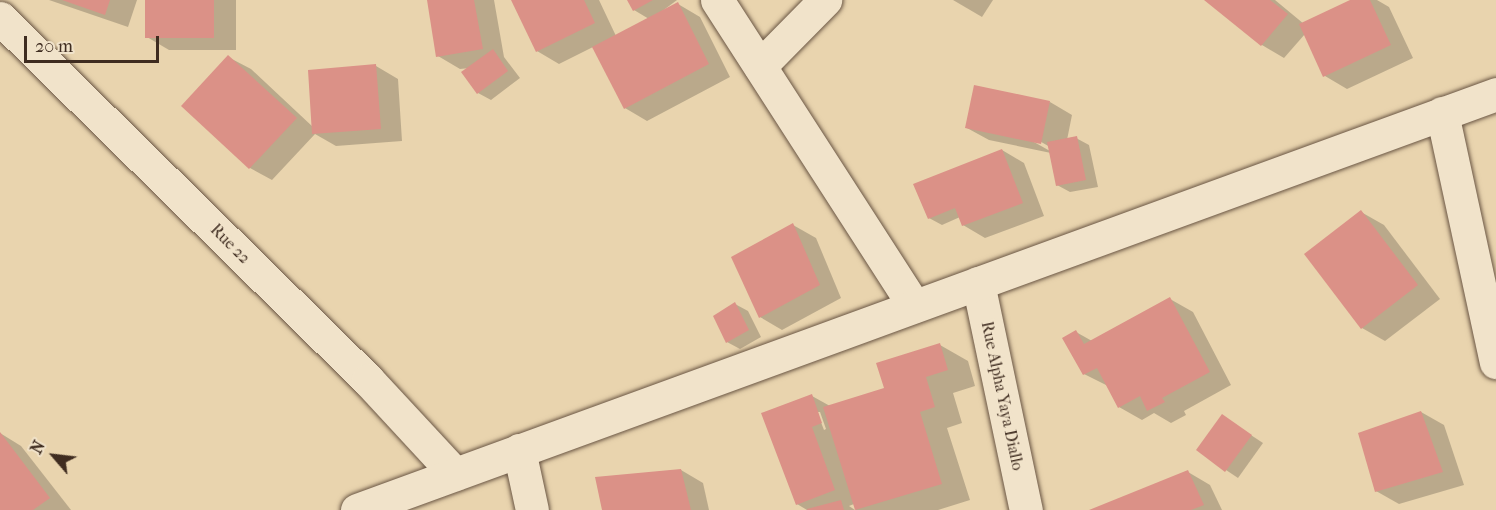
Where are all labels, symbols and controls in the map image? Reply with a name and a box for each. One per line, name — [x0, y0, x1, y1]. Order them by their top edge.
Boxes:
scale bar — [27, 24, 162, 62]
text: 20 m — [35, 36, 73, 57]
street label: Rue 22 — [206, 220, 254, 268]
street label: Rue Alpha Yaya Diallo — [977, 320, 1027, 472]
north arrow — [24, 426, 84, 486]
text: N — [26, 438, 49, 457]

